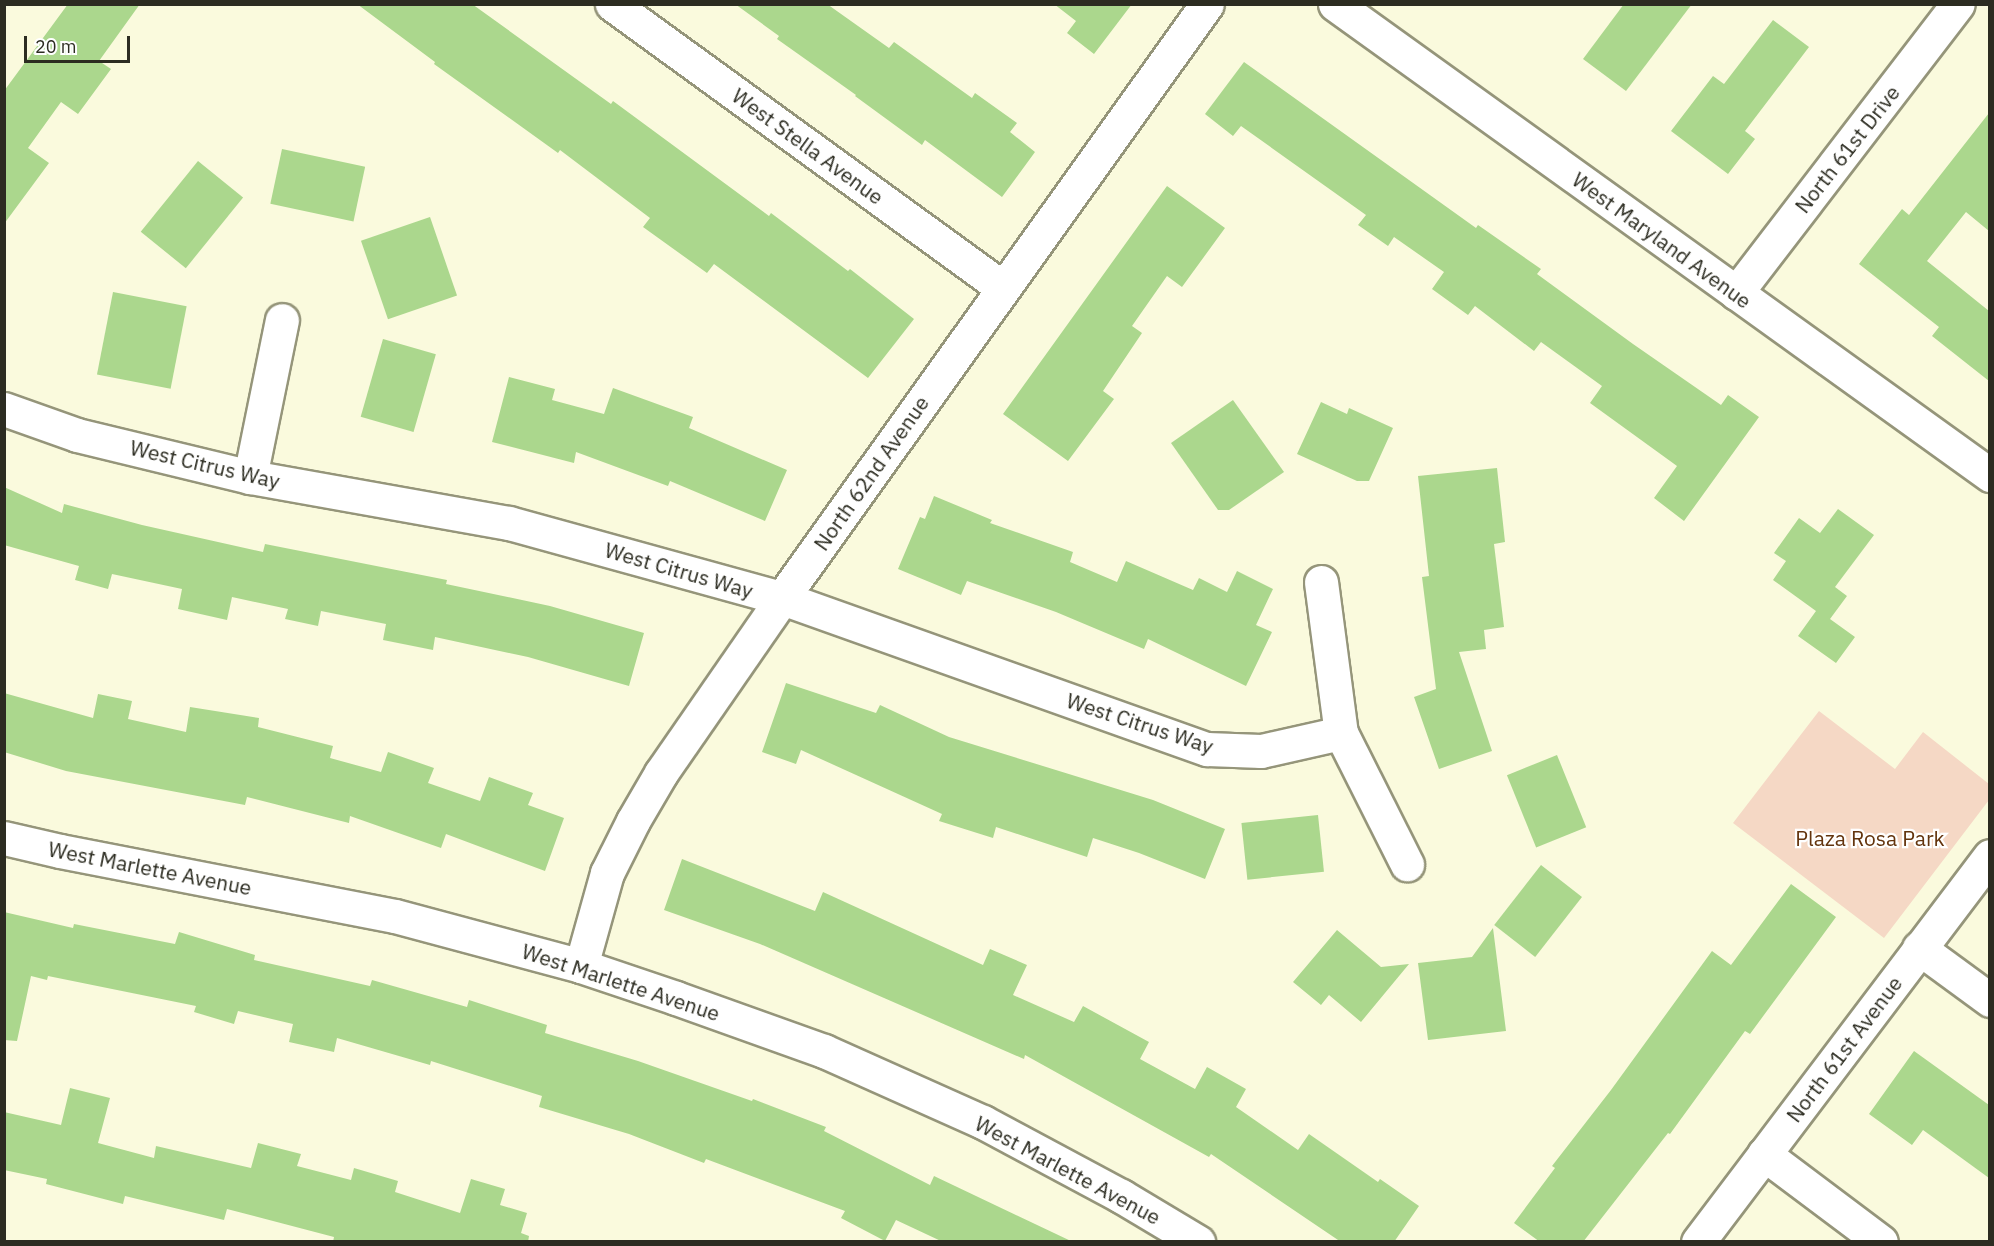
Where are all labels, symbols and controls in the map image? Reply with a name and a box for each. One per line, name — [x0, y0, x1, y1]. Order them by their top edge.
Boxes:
scale bar — [27, 24, 134, 62]
text: 20 m — [35, 35, 77, 58]
street label: North 61st Drive — [1789, 80, 1905, 218]
street label: West Stella Avenue — [727, 83, 889, 209]
street label: West Maryland Avenue — [1568, 167, 1756, 313]
street label: North 62nd Avenue — [808, 391, 934, 555]
street label: West Citrus Way — [128, 435, 282, 493]
street label: West Citrus Way — [602, 537, 756, 603]
street label: West Citrus Way — [1063, 687, 1217, 759]
park label: Plaza Rosa Park — [1795, 825, 1945, 851]
street label: West Marlette Avenue — [46, 836, 254, 900]
street label: West Marlette Avenue — [519, 938, 723, 1026]
street label: North 61st Avenue — [1781, 971, 1907, 1127]
street label: West Marlette Avenue — [971, 1110, 1165, 1230]

